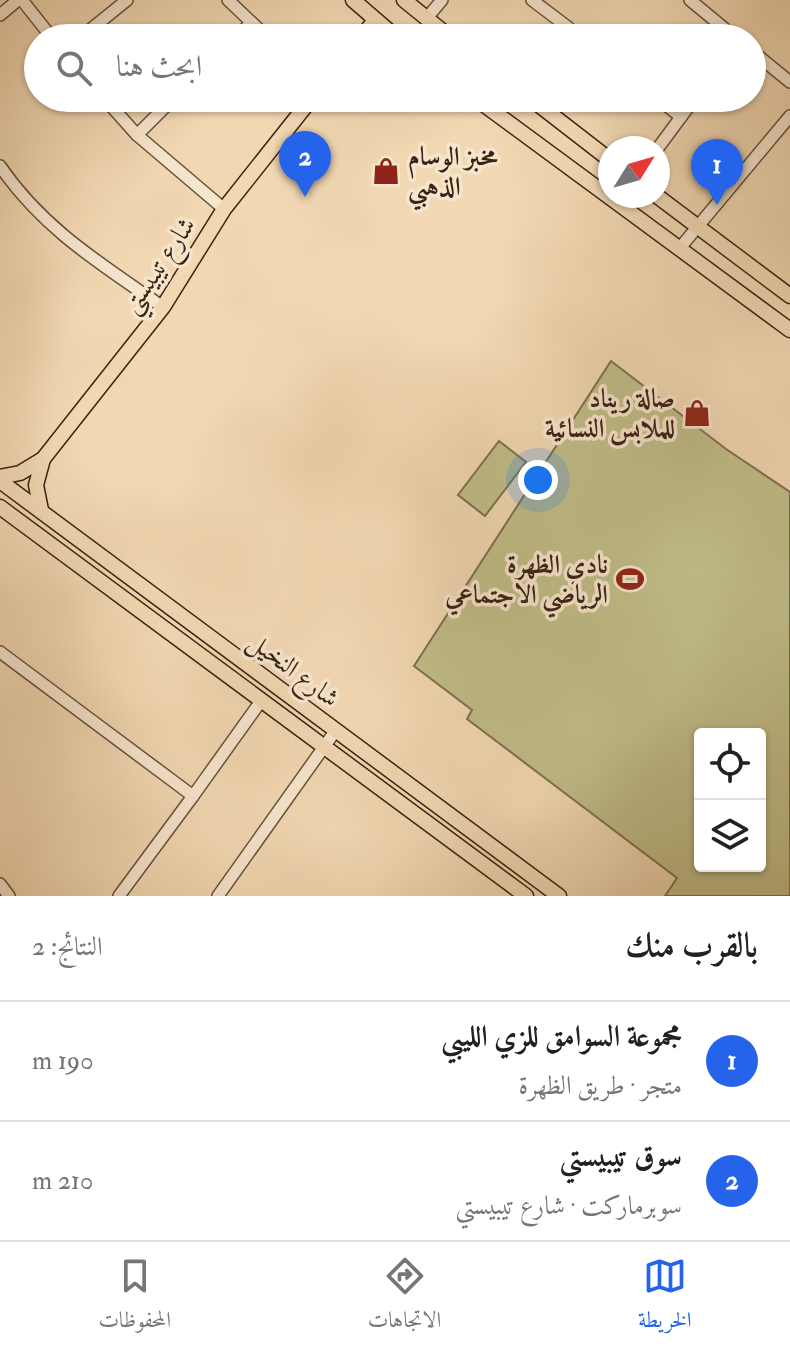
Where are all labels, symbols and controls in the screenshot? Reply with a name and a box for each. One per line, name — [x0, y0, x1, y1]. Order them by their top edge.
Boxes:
search box — [24, 24, 766, 112]
icon: search — [52, 46, 96, 90]
text: ابحث هنا — [116, 48, 202, 85]
pin: 2 — [279, 131, 331, 197]
north arrow — [598, 136, 670, 208]
pin: 1 — [691, 139, 743, 205]
place label: مخبز الوسام الذهبي — [408, 141, 499, 211]
shop icon: مخبز الوسام الذهبي — [371, 156, 401, 186]
street label: شارع تيبيستي — [115, 211, 209, 324]
place label: صالة ريناد للملابس النسائية — [545, 383, 675, 446]
shop icon: صالة ريناد للملابس النسائية — [682, 398, 712, 428]
your location — [518, 460, 558, 500]
place label: نادي الظهرة الرياضي الاجتماعي — [444, 549, 608, 618]
sports icon: نادي الظهرة الرياضي الاجتماعي — [615, 564, 645, 594]
street label: شارع النخيل — [238, 625, 345, 718]
map controls — [694, 728, 766, 872]
button: locate — [694, 728, 766, 800]
button: layers — [694, 800, 766, 872]
text: بالقرب منك — [625, 924, 758, 967]
text: النتائج: 2 — [32, 931, 103, 963]
text: مجموعة السوامق للزي الليبي — [441, 1018, 682, 1055]
text: 190 m — [32, 1045, 94, 1077]
text: 1 — [727, 1045, 737, 1077]
text: متجر · طريق الظهرة — [519, 1070, 682, 1102]
text: سوق تيبيستي — [559, 1138, 682, 1175]
text: 210 m — [32, 1165, 93, 1197]
text: 2 — [725, 1165, 739, 1197]
text: سوبرماركت · شارع تيبيستي — [455, 1190, 682, 1222]
tab: المحفوظات — [98, 1254, 171, 1341]
tab: الاتجاهات — [368, 1254, 441, 1341]
tab: الخريطة — [638, 1254, 692, 1341]

